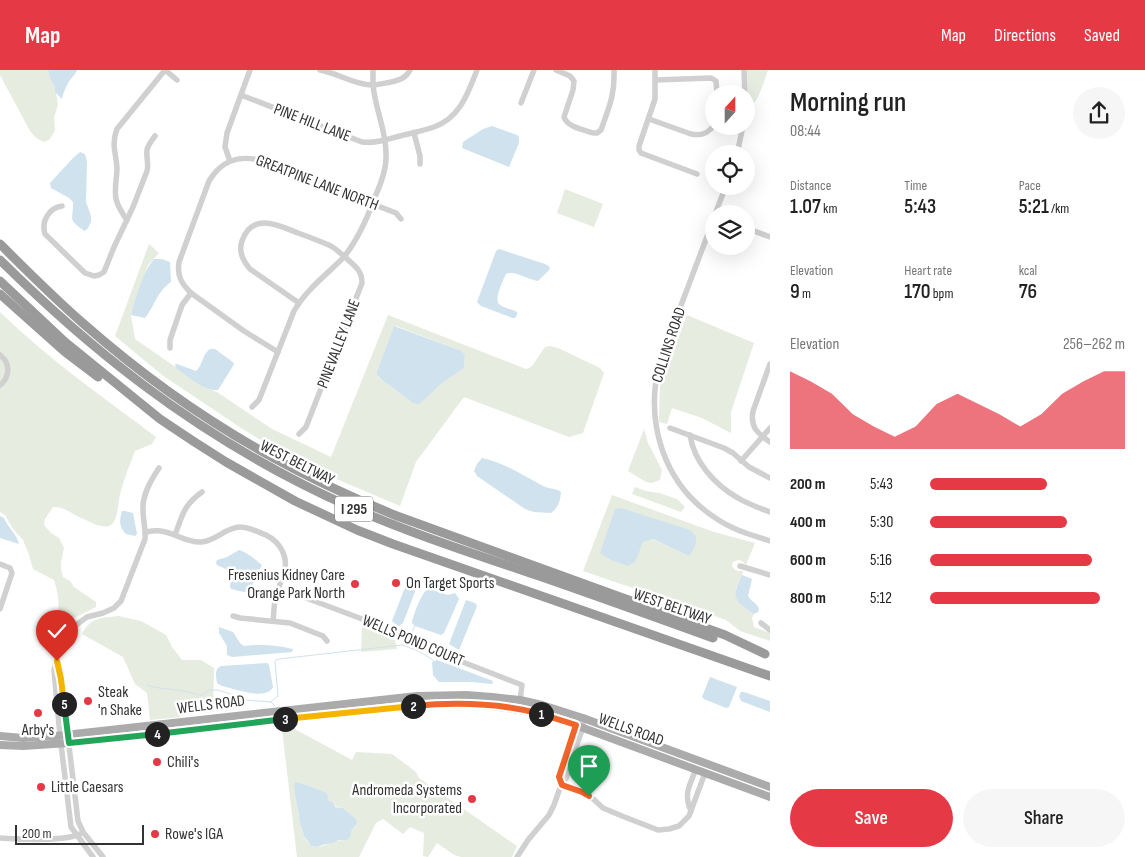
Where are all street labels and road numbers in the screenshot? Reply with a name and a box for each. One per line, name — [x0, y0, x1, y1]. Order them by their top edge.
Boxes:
street label: PINE HILL LANE — [271, 100, 353, 146]
street label: GREATPINE LANE NORTH — [253, 151, 381, 215]
street label: PINEVALLEY LANE — [313, 297, 365, 391]
street label: COLLINS ROAD — [648, 305, 690, 385]
street label: WEST BELTWAY — [257, 436, 338, 490]
road number: I 295 — [335, 496, 373, 522]
street label: WEST BELTWAY — [631, 585, 714, 629]
street label: WELLS POND COURT — [359, 611, 467, 671]
street label: WELLS ROAD — [176, 691, 246, 719]
street label: WELLS ROAD — [596, 709, 666, 751]

